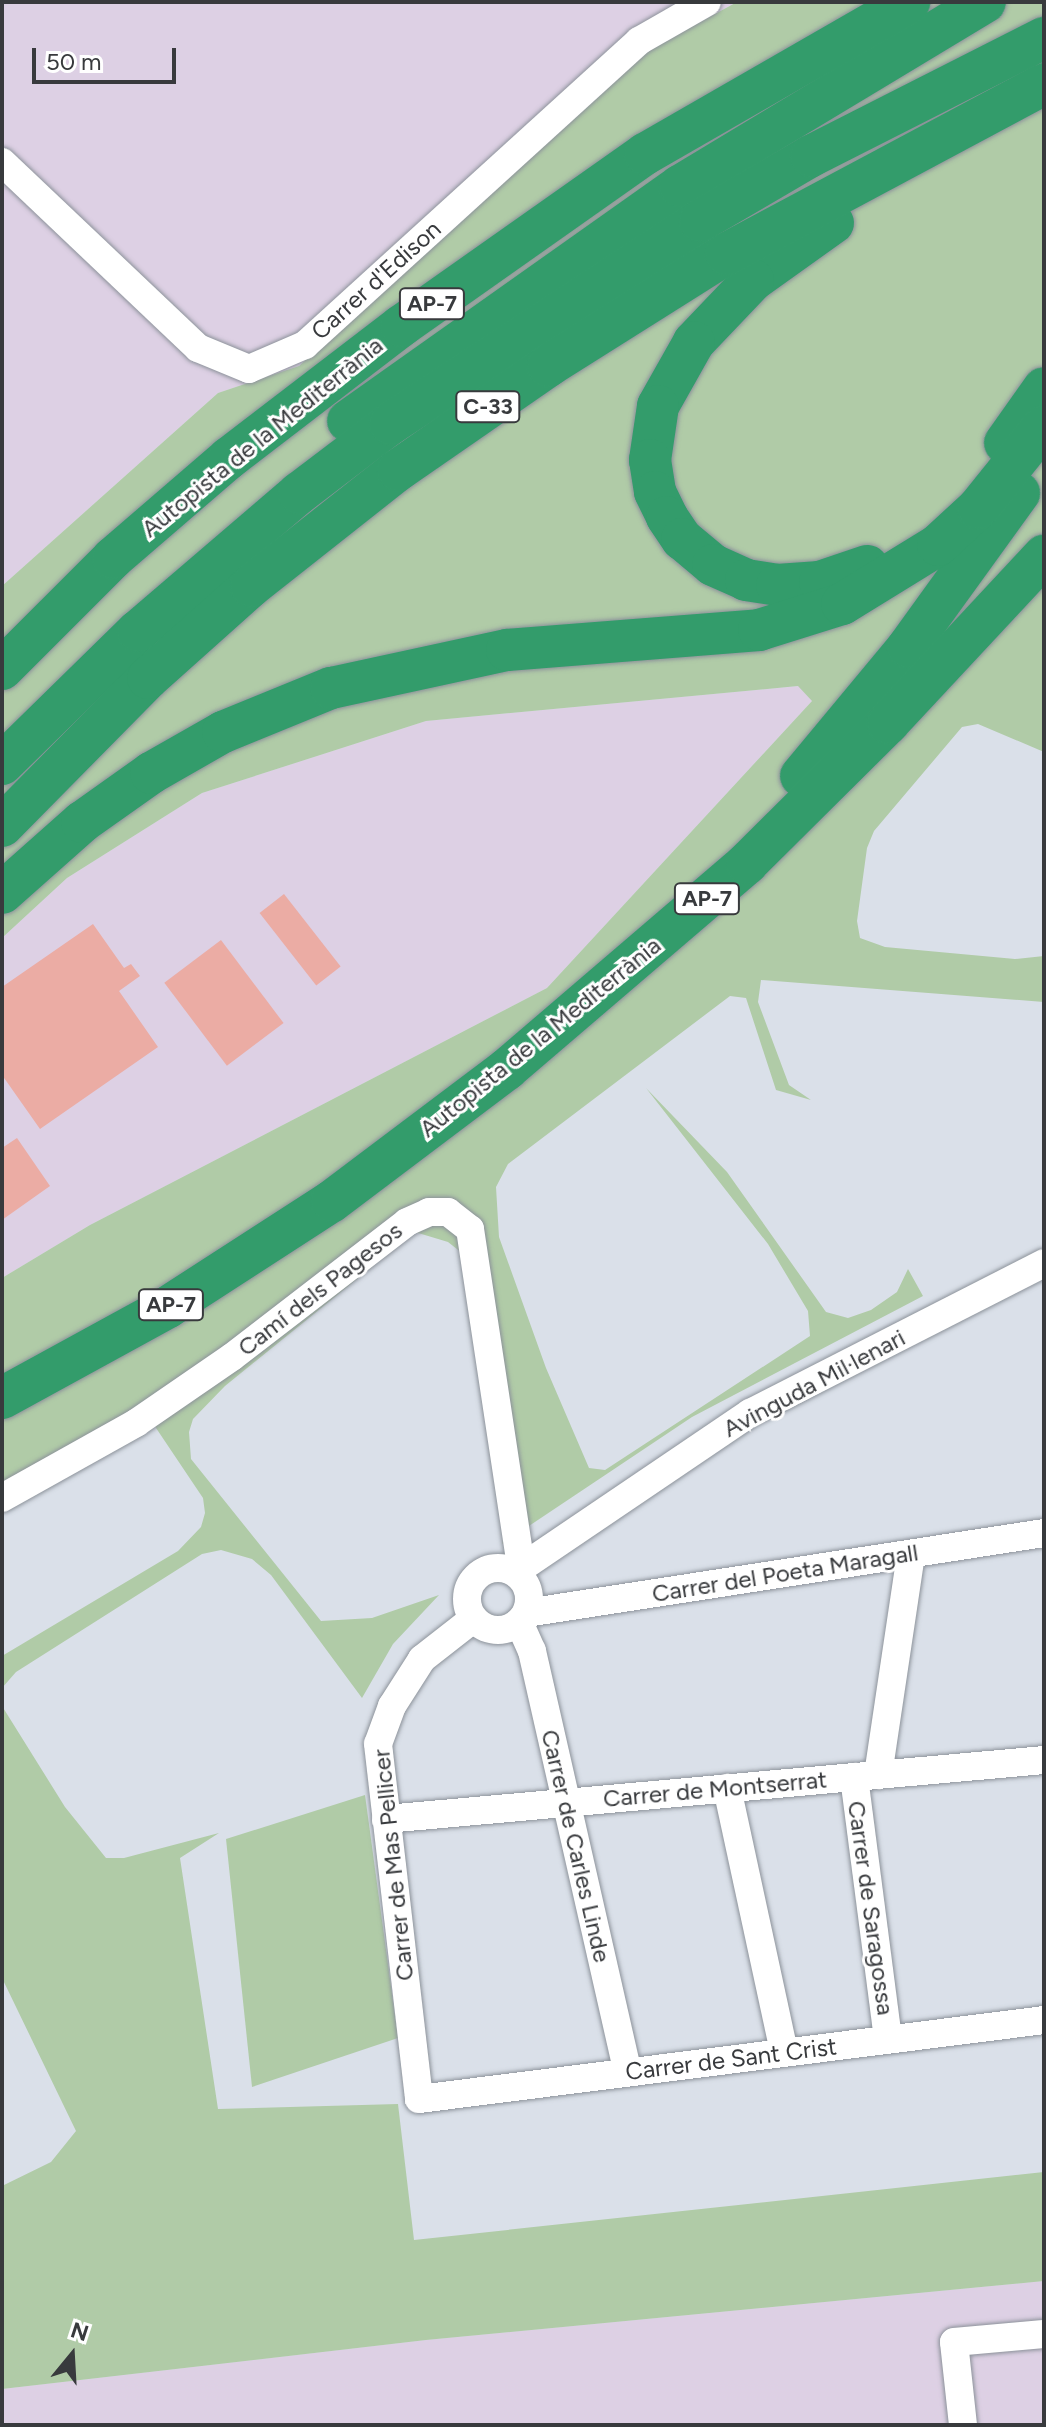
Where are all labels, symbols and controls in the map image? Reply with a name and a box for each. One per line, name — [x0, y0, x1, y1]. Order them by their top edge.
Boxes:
scale bar — [36, 32, 180, 82]
text: 50 m — [46, 47, 102, 76]
street label: Carrer d'Edison — [305, 214, 447, 346]
road number: AP-7 — [398, 286, 466, 322]
street label: Autopista de la Mediterrània — [136, 331, 388, 543]
road number: C-33 — [454, 389, 522, 425]
road number: AP-7 — [673, 881, 741, 917]
street label: Autopista de la Mediterrània — [414, 931, 666, 1143]
street label: Camí dels Pagesos — [232, 1216, 408, 1362]
road number: AP-7 — [137, 1287, 205, 1323]
street label: Avinguda Mil·lenari — [718, 1323, 910, 1443]
street label: Carrer del Poeta Maragall — [650, 1538, 920, 1608]
street label: Carrer de Carles Linde — [535, 1727, 617, 1965]
street label: Carrer de Mas Pellicer — [367, 1748, 419, 1982]
street label: Carrer de Montserrat — [602, 1765, 828, 1813]
street label: Carrer de Saragossa — [842, 1799, 900, 2017]
street label: Carrer de Sant Crist — [624, 2032, 838, 2086]
north arrow — [32, 2315, 112, 2395]
text: N — [67, 2316, 92, 2347]

